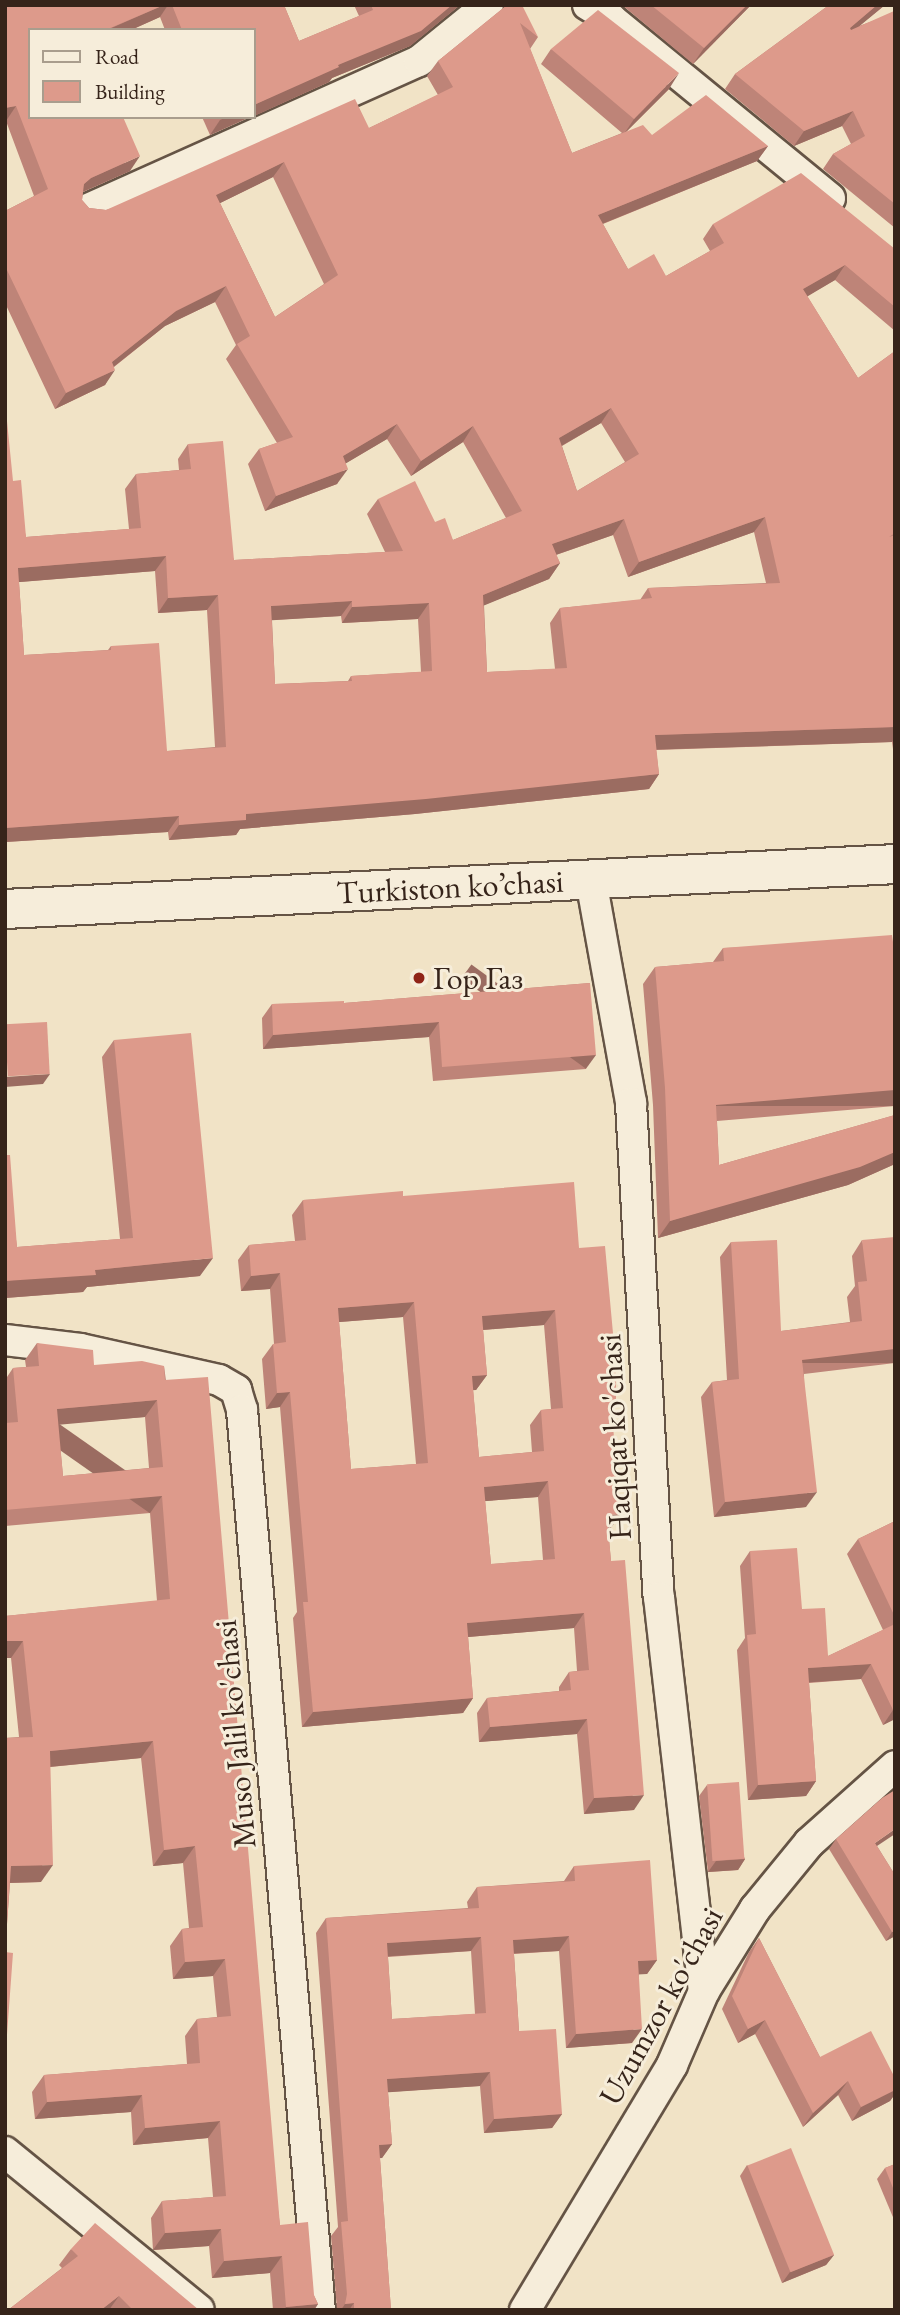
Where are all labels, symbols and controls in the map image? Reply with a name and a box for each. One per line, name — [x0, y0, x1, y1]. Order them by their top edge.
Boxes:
legend — [28, 28, 256, 119]
text: Road — [95, 43, 139, 70]
text: Building — [95, 78, 165, 105]
street label: Turkiston ko’chasi — [335, 862, 565, 912]
place label: Гор Газ — [433, 959, 523, 997]
marker: Гор Газ — [411, 970, 427, 986]
street label: Haqiqat ko'chasi — [590, 1333, 640, 1541]
street label: Muso Jalil ko'chasi — [206, 1618, 264, 1850]
street label: Uzumzor ko'chasi — [591, 1900, 731, 2112]

